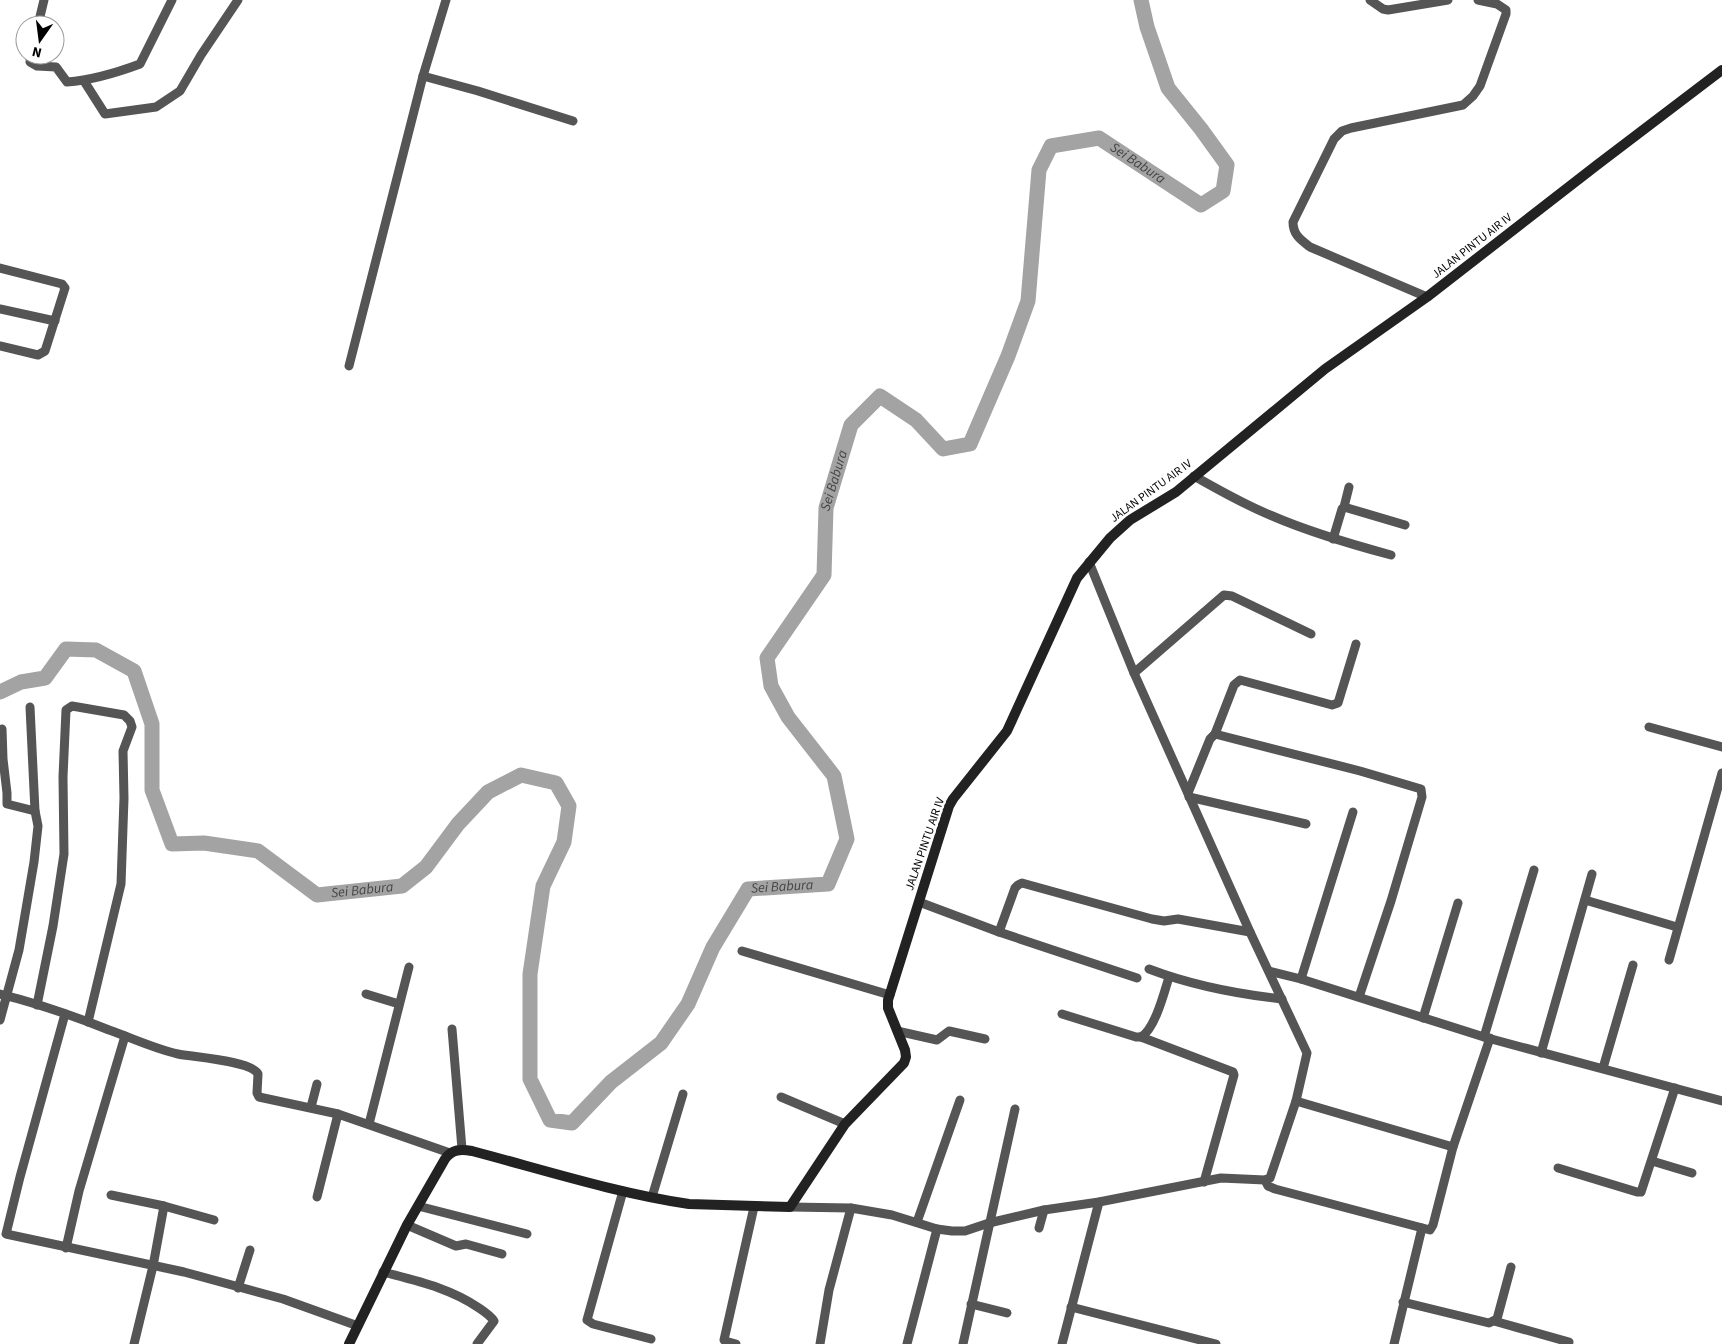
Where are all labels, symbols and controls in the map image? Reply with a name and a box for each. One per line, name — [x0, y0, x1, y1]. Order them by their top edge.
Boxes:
north arrow — [15, 15, 65, 65]
text: N — [30, 41, 44, 62]
water label: Sei Babura — [1106, 138, 1170, 189]
street label: JALAN PINTU AIR IV — [1428, 209, 1516, 283]
water label: Sei Babura — [816, 447, 853, 513]
street label: JALAN PINTU AIR IV — [1107, 455, 1196, 526]
street label: JALAN PINTU AIR IV — [901, 794, 949, 893]
water label: Sei Babura — [750, 875, 814, 899]
water label: Sei Babura — [330, 877, 395, 903]

